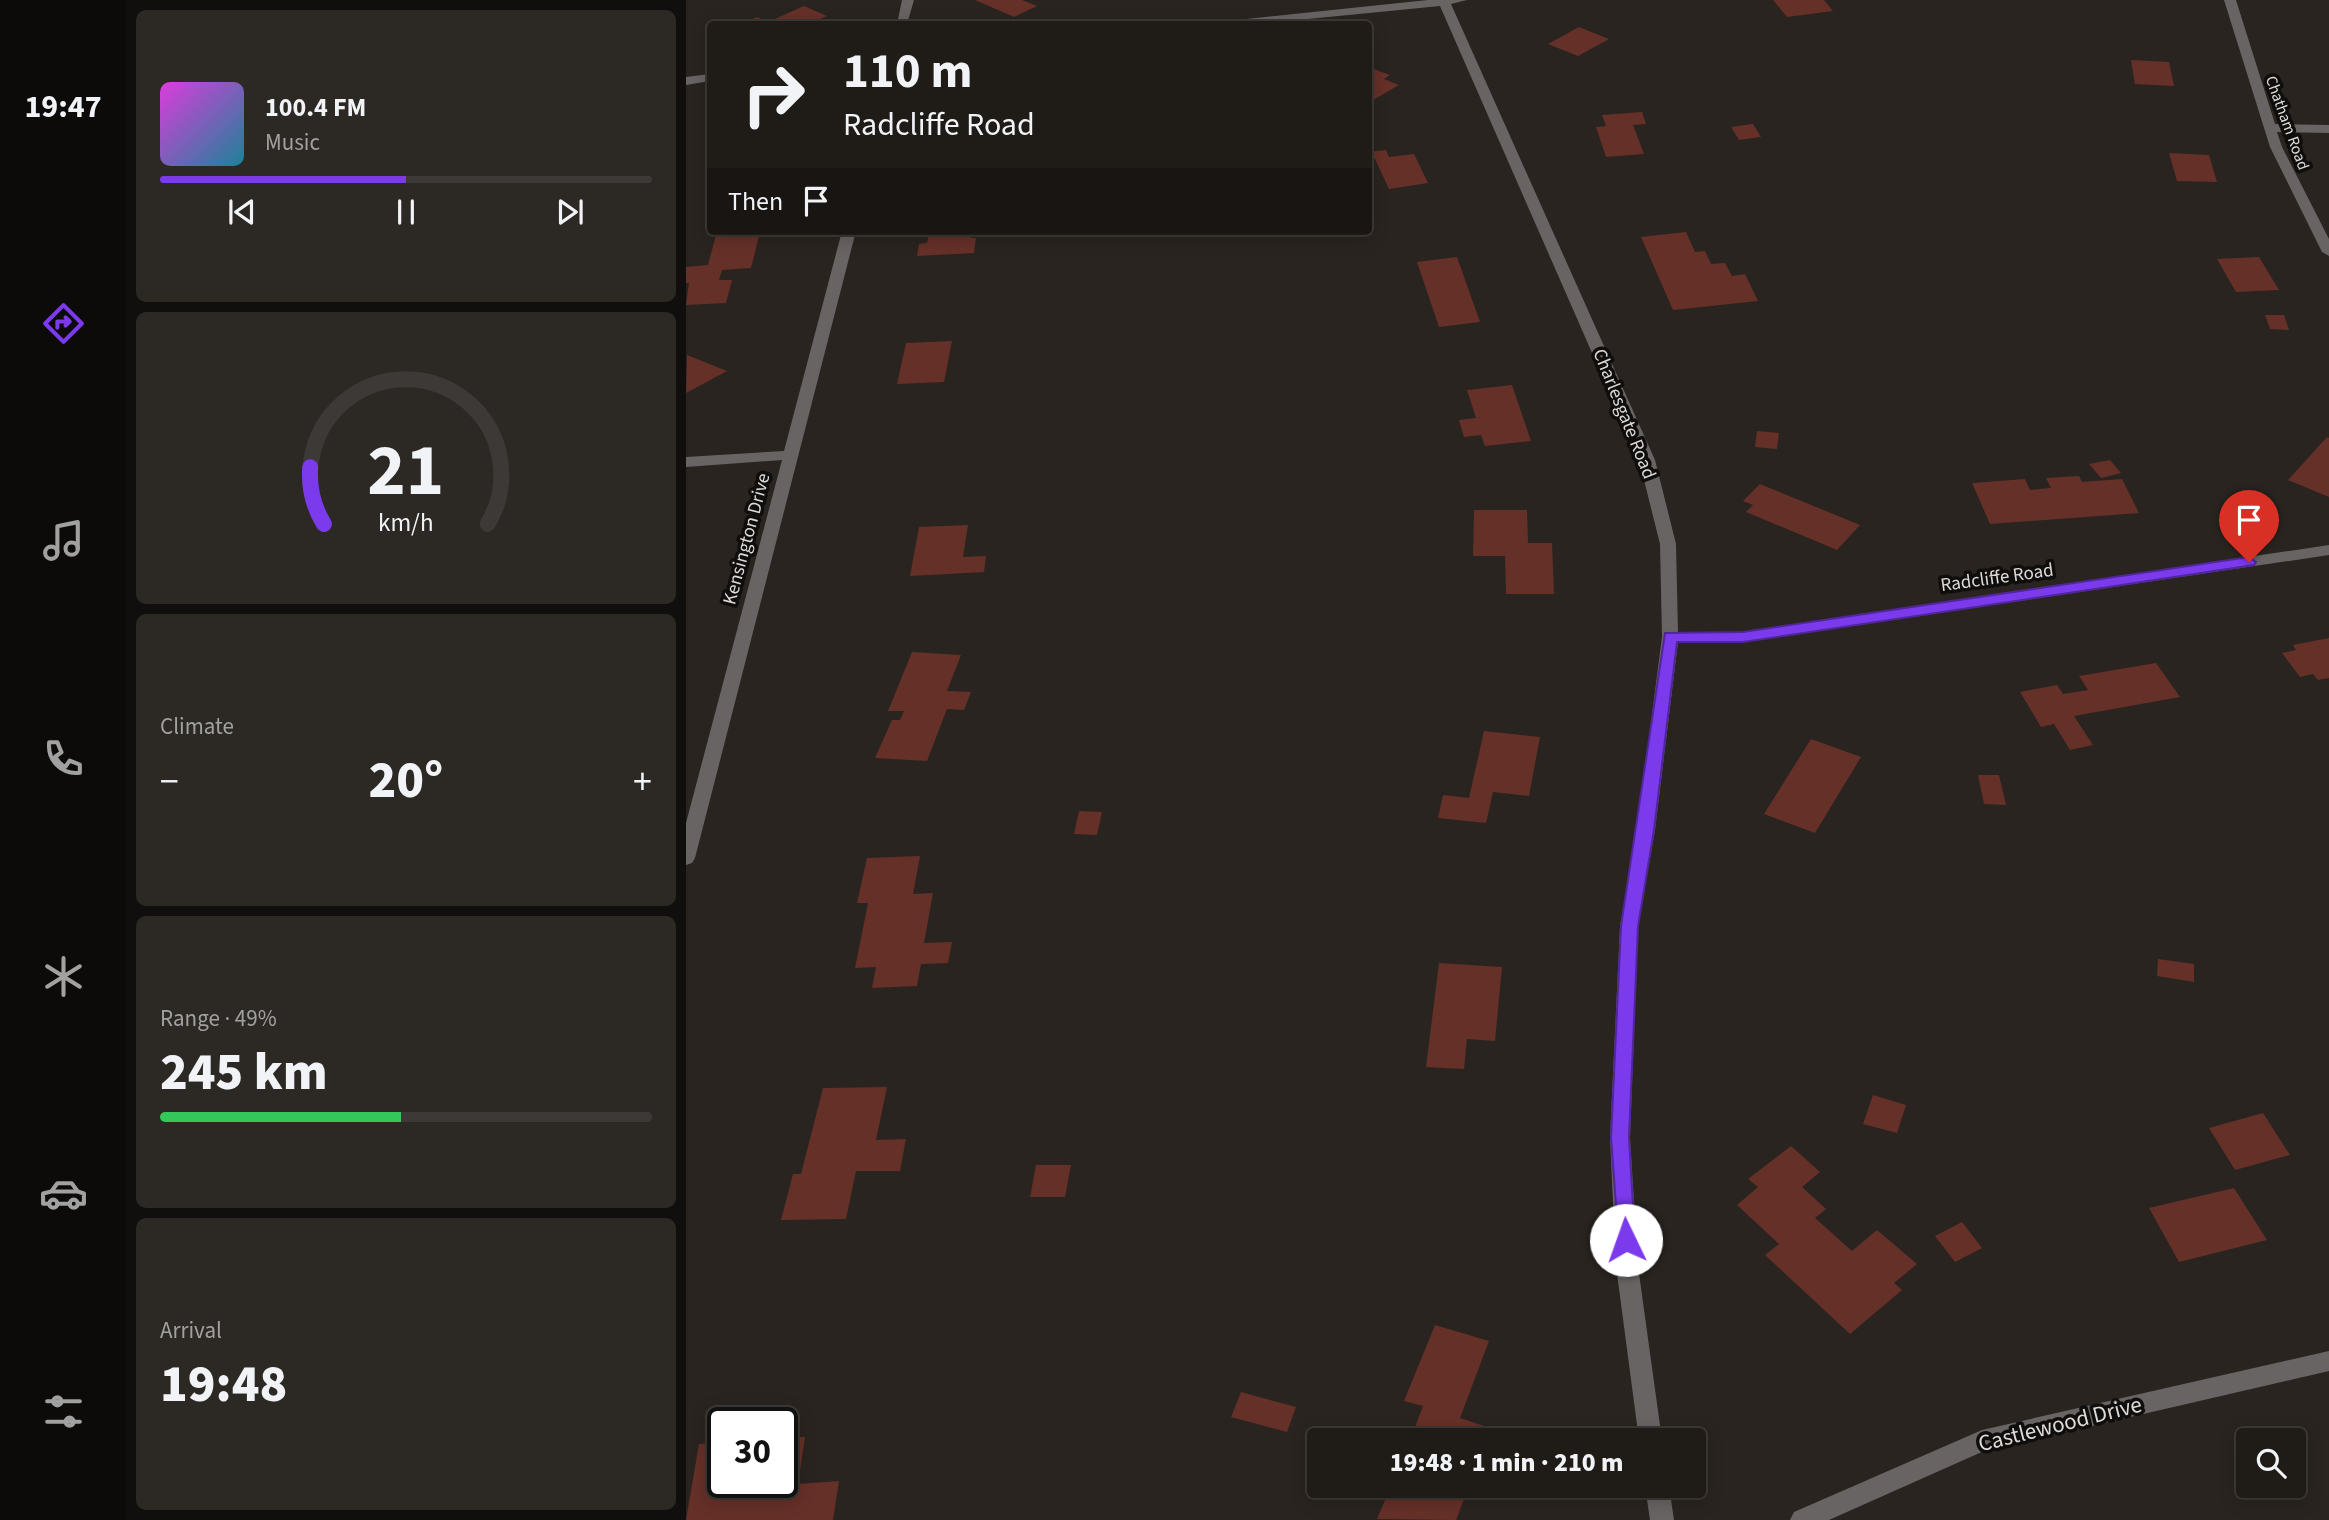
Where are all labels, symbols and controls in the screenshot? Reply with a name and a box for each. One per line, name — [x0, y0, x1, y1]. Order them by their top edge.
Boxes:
text: 110 m — [843, 37, 972, 107]
icon: right — [728, 49, 819, 140]
street label: Chatham Road — [2260, 73, 2314, 173]
text: 19:47 — [24, 84, 102, 130]
text: 100.4 FM — [265, 89, 366, 126]
text: Radcliffe Road — [843, 102, 1035, 148]
text: Music — [265, 126, 320, 159]
icon: arrive — [797, 182, 835, 220]
text: Then — [728, 183, 783, 220]
icon: previous — [223, 193, 261, 231]
icon: pause — [387, 193, 425, 231]
icon: next — [551, 193, 589, 231]
icon: directions — [39, 299, 88, 348]
street label: Charlesgate Road — [1586, 345, 1662, 483]
text: 21 — [368, 419, 444, 523]
street label: Kensington Drive — [716, 470, 778, 608]
pin — [2219, 490, 2279, 562]
icon: arrive — [2230, 501, 2268, 539]
text: km/h — [378, 505, 434, 541]
icon: music — [39, 516, 88, 565]
street label: Radcliffe Road — [1939, 557, 2055, 599]
text: Climate — [160, 710, 234, 743]
icon: phone — [39, 734, 88, 783]
text: 20° — [369, 744, 443, 818]
text: − — [160, 755, 179, 809]
text: + — [633, 755, 652, 809]
icon: climate — [39, 952, 88, 1001]
text: Range · 49% — [160, 1002, 277, 1035]
text: 245 km — [160, 1036, 328, 1110]
icon: car — [39, 1169, 88, 1218]
position arrow — [1589, 1203, 1663, 1277]
text: Arrival — [160, 1314, 222, 1347]
text: 19:48 — [160, 1348, 287, 1422]
icon: filters — [39, 1387, 88, 1436]
street label: Castlewood Drive — [1975, 1388, 2145, 1460]
speed limit sign: 30 — [707, 1407, 798, 1498]
map controls — [2236, 1428, 2306, 1498]
button: search — [2236, 1428, 2306, 1498]
text: 19:48 · 1 min · 210 m — [1390, 1444, 1623, 1481]

